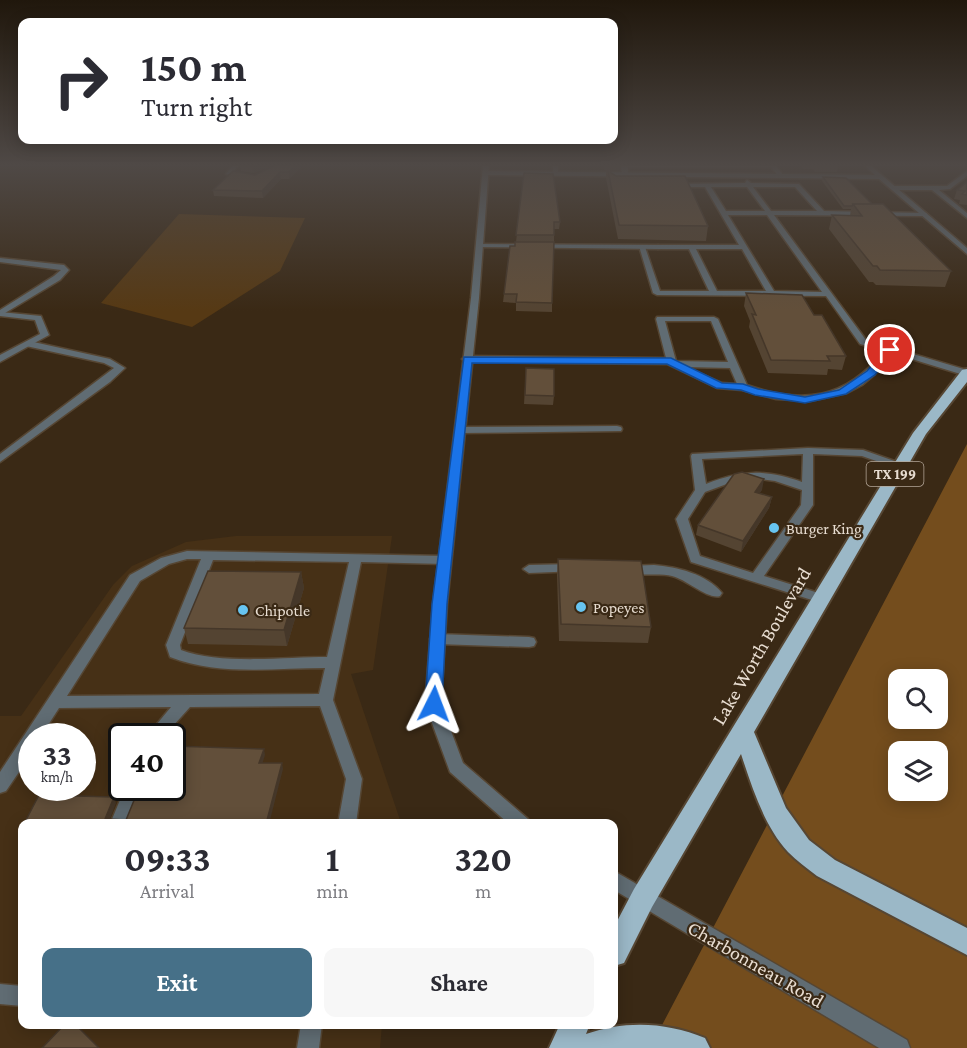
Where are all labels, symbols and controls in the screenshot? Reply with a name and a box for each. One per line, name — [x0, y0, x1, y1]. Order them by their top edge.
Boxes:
icon: right — [42, 42, 120, 120]
text: 150 m — [141, 43, 246, 90]
text: Turn right — [141, 92, 252, 122]
pin — [864, 324, 915, 375]
icon: arrive — [873, 333, 906, 366]
road number: TX 199 — [866, 462, 924, 486]
place label: Burger King — [786, 520, 862, 538]
marker: Burger King — [767, 521, 781, 535]
street label: Lake Worth Boulevard — [707, 563, 815, 729]
place label: Popeyes — [593, 599, 645, 617]
marker: Popeyes — [574, 600, 588, 614]
place label: Chipotle — [255, 602, 310, 620]
marker: Chipotle — [236, 603, 250, 617]
map controls — [888, 669, 948, 801]
button: search — [888, 669, 948, 729]
position arrow — [402, 672, 466, 736]
speed limit sign: 40 — [108, 723, 186, 801]
text: 33 — [42, 738, 72, 771]
button: layers — [888, 741, 948, 801]
text: km/h — [41, 769, 73, 785]
text: 09:33 — [124, 839, 211, 879]
text: 1 — [326, 839, 339, 879]
text: 320 — [455, 839, 512, 879]
text: Arrival — [140, 880, 194, 902]
text: min — [317, 880, 349, 902]
text: m — [475, 880, 491, 902]
street label: Charbonneau Road — [684, 916, 828, 1012]
button: Exit — [42, 948, 312, 1017]
button: Share — [324, 948, 594, 1017]

